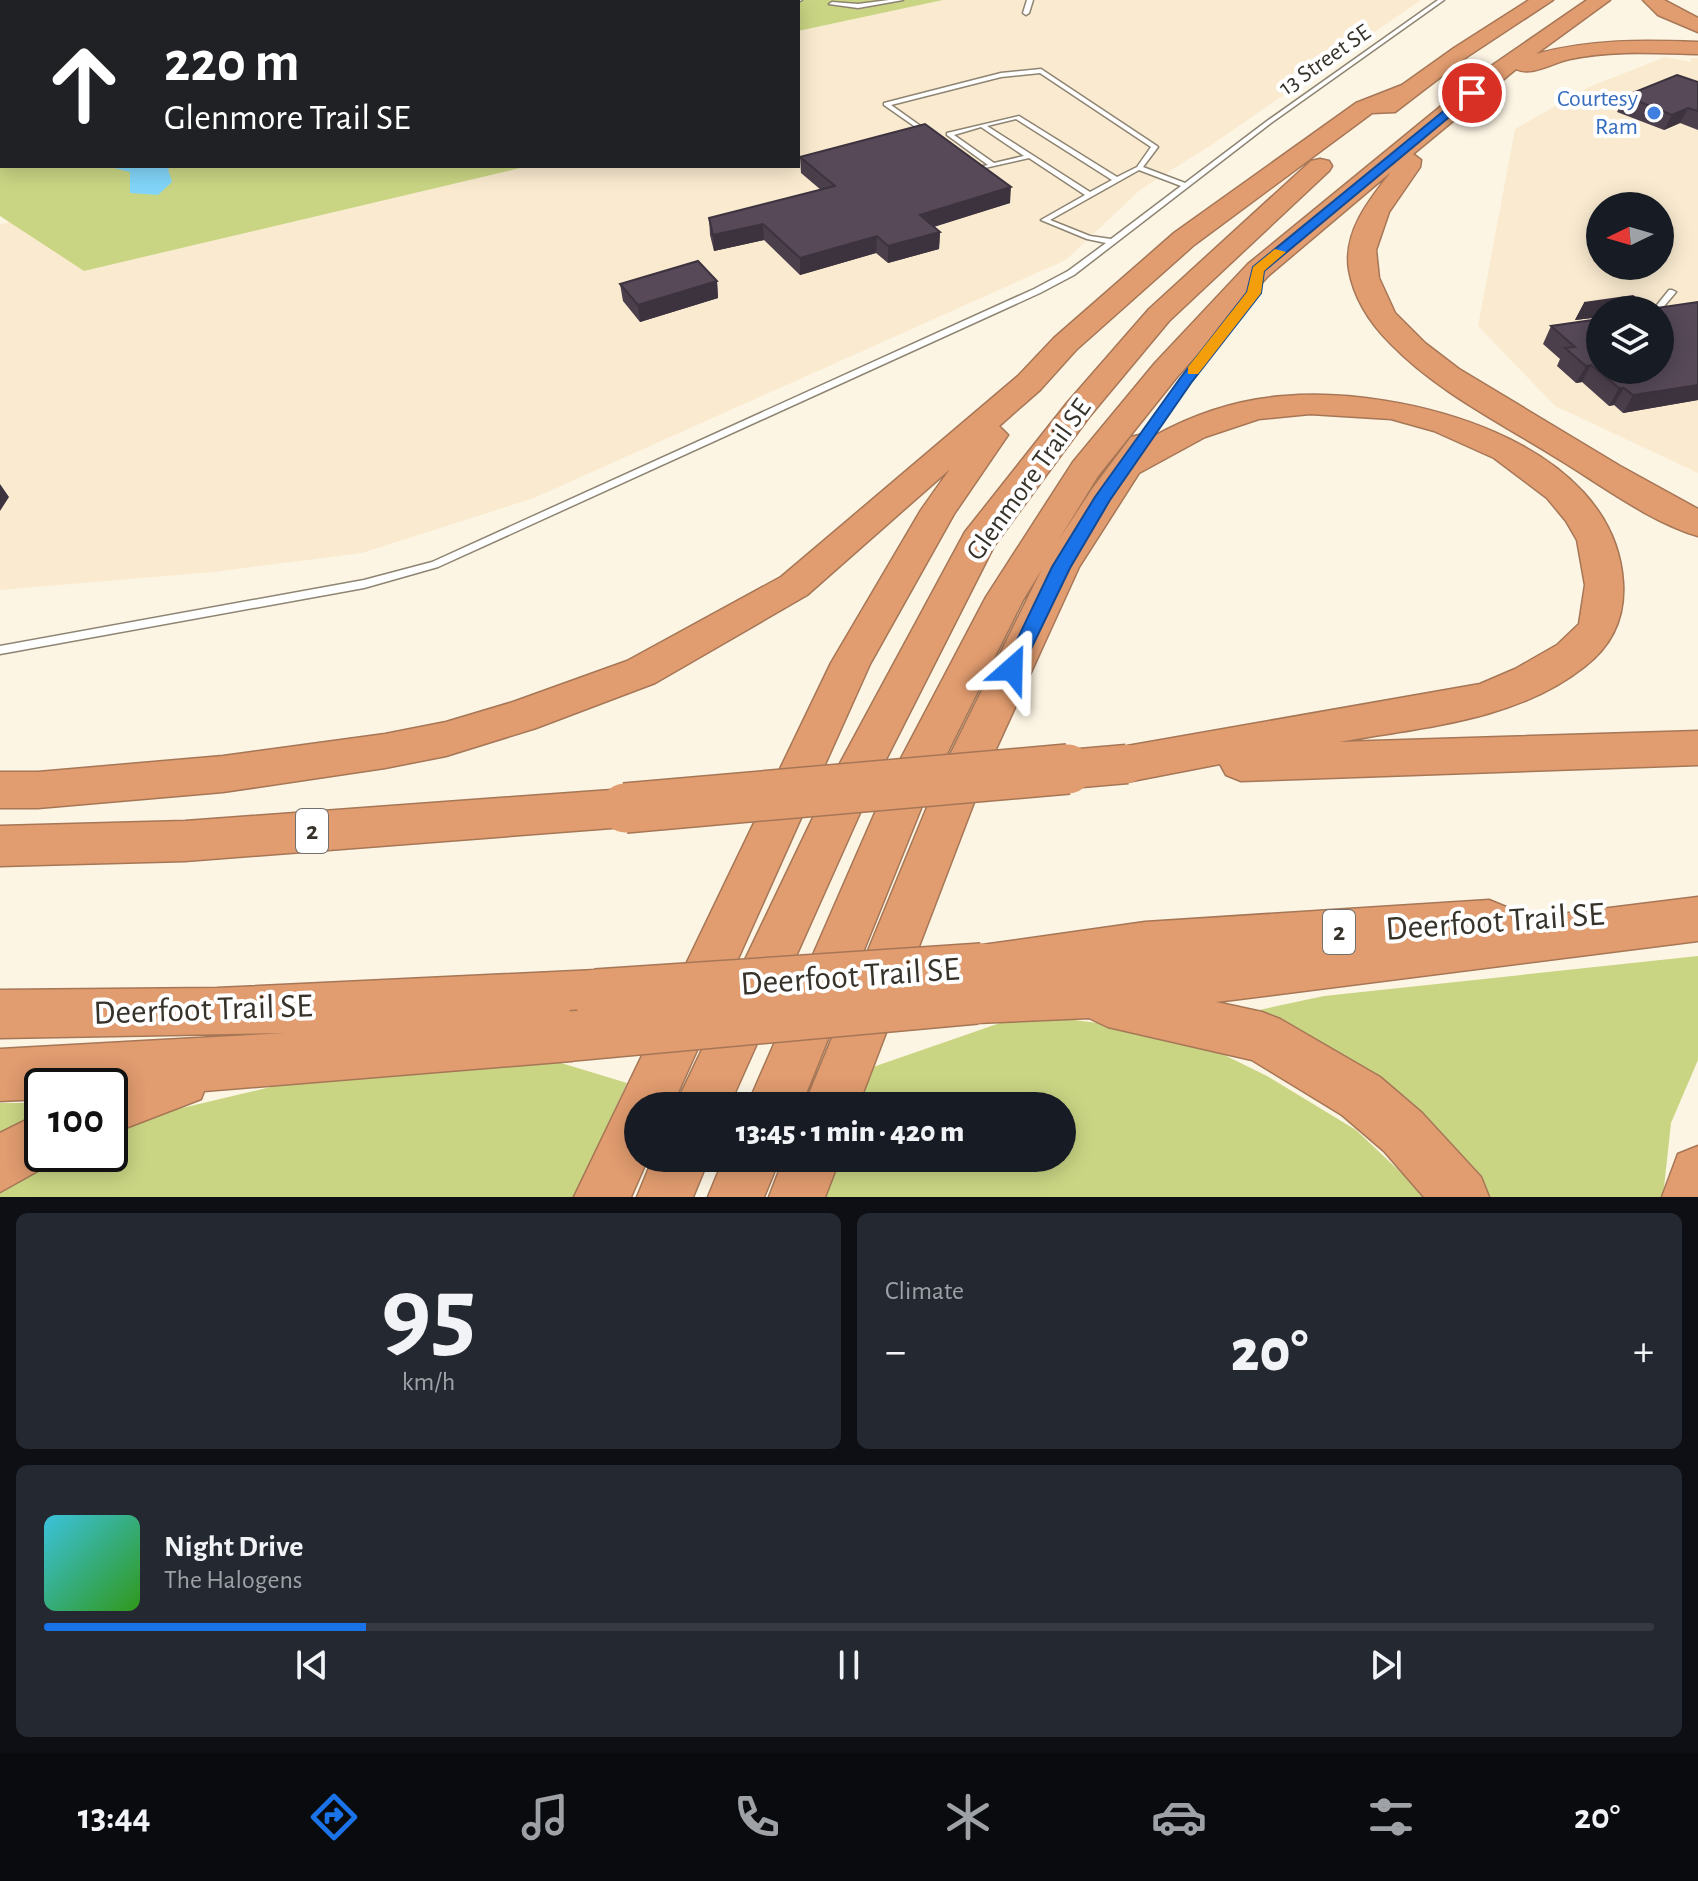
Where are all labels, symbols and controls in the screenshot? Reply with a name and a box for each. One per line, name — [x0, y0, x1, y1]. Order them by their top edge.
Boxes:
street label: 13 Street SE — [1275, 20, 1375, 100]
icon: ahead — [32, 32, 136, 136]
text: 220 m — [164, 35, 300, 91]
pin — [1438, 59, 1506, 127]
icon: arrive — [1450, 71, 1494, 115]
place label: Courtesy Ram — [1557, 87, 1638, 139]
text: Glenmore Trail SE — [164, 100, 410, 136]
marker: Courtesy Ram — [1645, 104, 1663, 122]
north arrow — [1586, 192, 1674, 280]
map controls — [1586, 192, 1674, 384]
button: layers — [1586, 296, 1674, 384]
street label: Glenmore Trail SE — [961, 394, 1097, 566]
position arrow — [970, 627, 1054, 711]
road number: 2 — [296, 809, 328, 853]
street label: Deerfoot Trail SE — [1384, 897, 1606, 947]
road number: 2 — [1323, 910, 1355, 954]
street label: Deerfoot Trail SE — [739, 952, 961, 1002]
street label: Deerfoot Trail SE — [93, 989, 313, 1031]
speed limit sign: 100 — [24, 1068, 128, 1172]
text: 13:45 · 1 min · 420 m — [736, 1117, 964, 1147]
text: 95 — [381, 1263, 476, 1367]
text: Climate — [885, 1278, 964, 1304]
text: 20° — [1231, 1322, 1308, 1382]
text: − — [885, 1330, 906, 1374]
text: + — [1633, 1330, 1654, 1374]
text: km/h — [402, 1369, 455, 1395]
text: Night Drive — [164, 1532, 303, 1562]
text: The Halogens — [164, 1567, 302, 1593]
icon: previous — [290, 1643, 334, 1687]
icon: pause — [827, 1643, 871, 1687]
icon: next — [1364, 1643, 1408, 1687]
icon: directions — [306, 1789, 362, 1845]
icon: music — [517, 1789, 573, 1845]
icon: phone — [729, 1789, 785, 1845]
icon: climate — [940, 1789, 996, 1845]
icon: car — [1151, 1789, 1207, 1845]
icon: filters — [1363, 1789, 1419, 1845]
text: 13:44 — [78, 1799, 151, 1835]
text: 20° — [1574, 1799, 1620, 1835]

